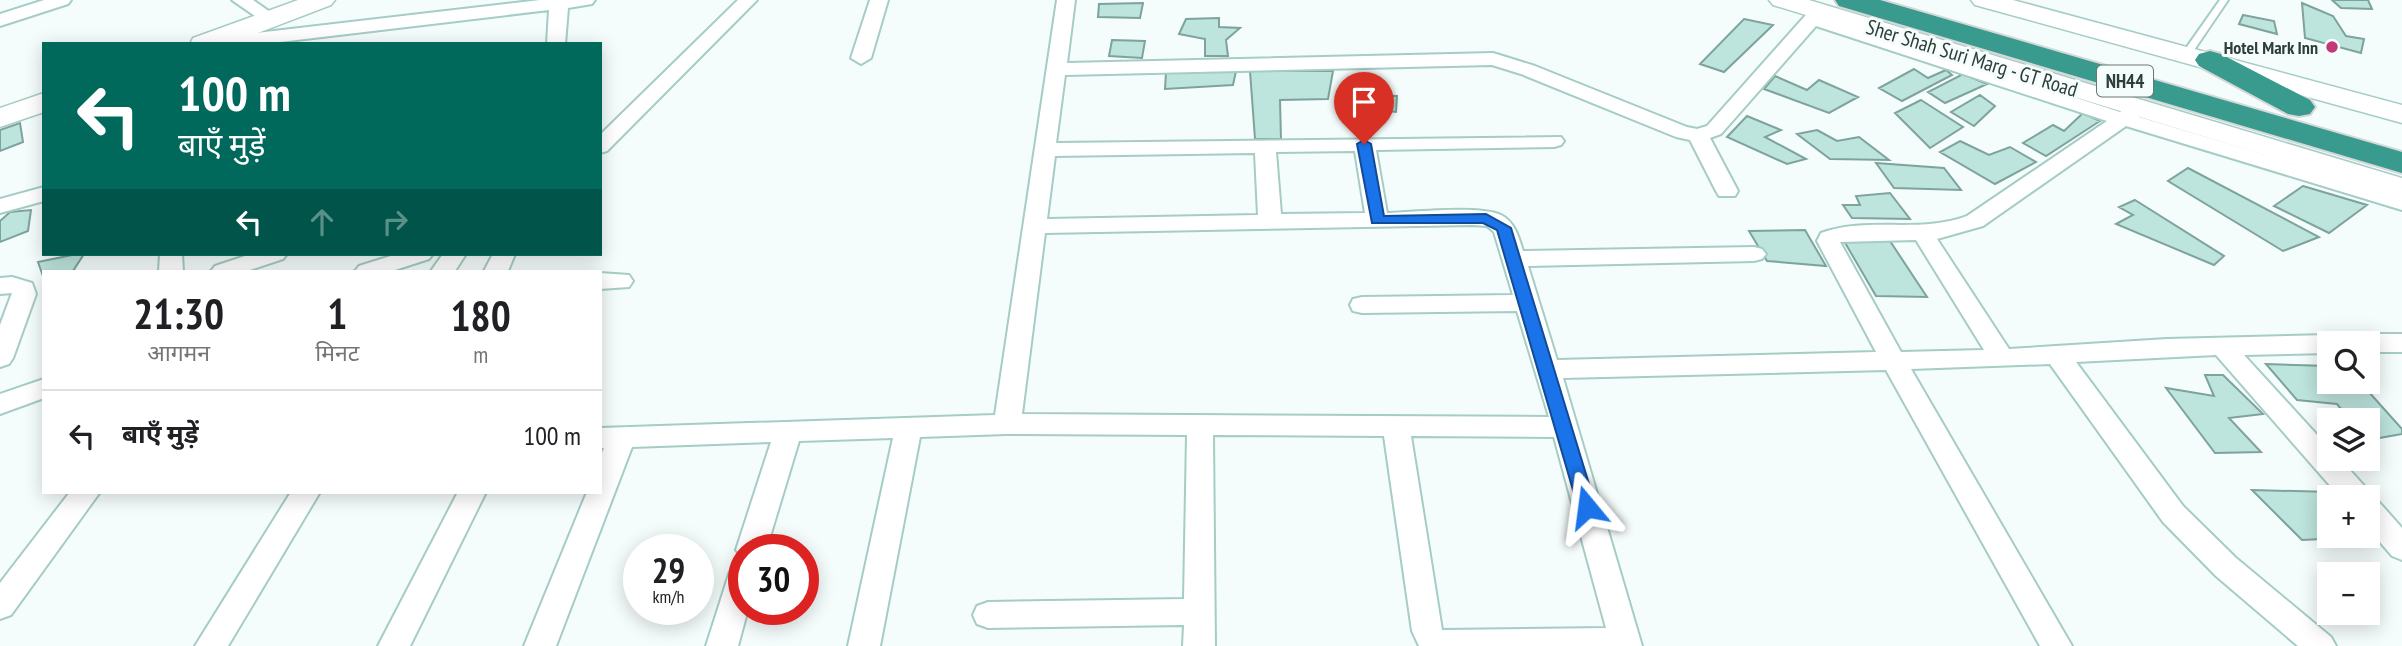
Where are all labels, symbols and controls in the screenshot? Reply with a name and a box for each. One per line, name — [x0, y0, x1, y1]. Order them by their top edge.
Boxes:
street label: Sher Shah Suri Marg - GT Road — [1863, 13, 2081, 103]
place label: Hotel Mark Inn — [2224, 36, 2318, 59]
marker: Hotel Mark Inn — [2324, 39, 2340, 55]
text: 100 m — [178, 61, 291, 125]
road number: NH44 — [2097, 66, 2153, 96]
icon: left — [63, 70, 154, 161]
pin — [1334, 72, 1394, 144]
icon: arrive — [1345, 83, 1383, 121]
text: बाएँ मुड़ें — [178, 123, 265, 165]
icon: left — [230, 203, 268, 241]
icon: ahead — [303, 203, 341, 241]
icon: right — [376, 203, 414, 241]
text: 21:30 — [133, 286, 224, 341]
text: 1 — [327, 286, 347, 341]
text: 180 — [451, 288, 511, 343]
map controls — [2317, 331, 2380, 625]
button: search — [2317, 331, 2380, 394]
text: आगमन — [147, 338, 210, 367]
text: मिनट — [315, 338, 359, 367]
text: m — [473, 340, 488, 369]
button: layers — [2317, 408, 2380, 471]
icon: left — [63, 417, 101, 455]
text: बाएँ मुड़ें — [122, 417, 199, 450]
text: 100 m — [523, 419, 581, 452]
position arrow — [1550, 470, 1624, 544]
button: + — [2317, 485, 2380, 548]
speed limit sign: 30 — [728, 534, 819, 625]
text: 29 — [652, 547, 685, 593]
button: − — [2317, 562, 2380, 625]
text: km/h — [653, 585, 684, 608]

